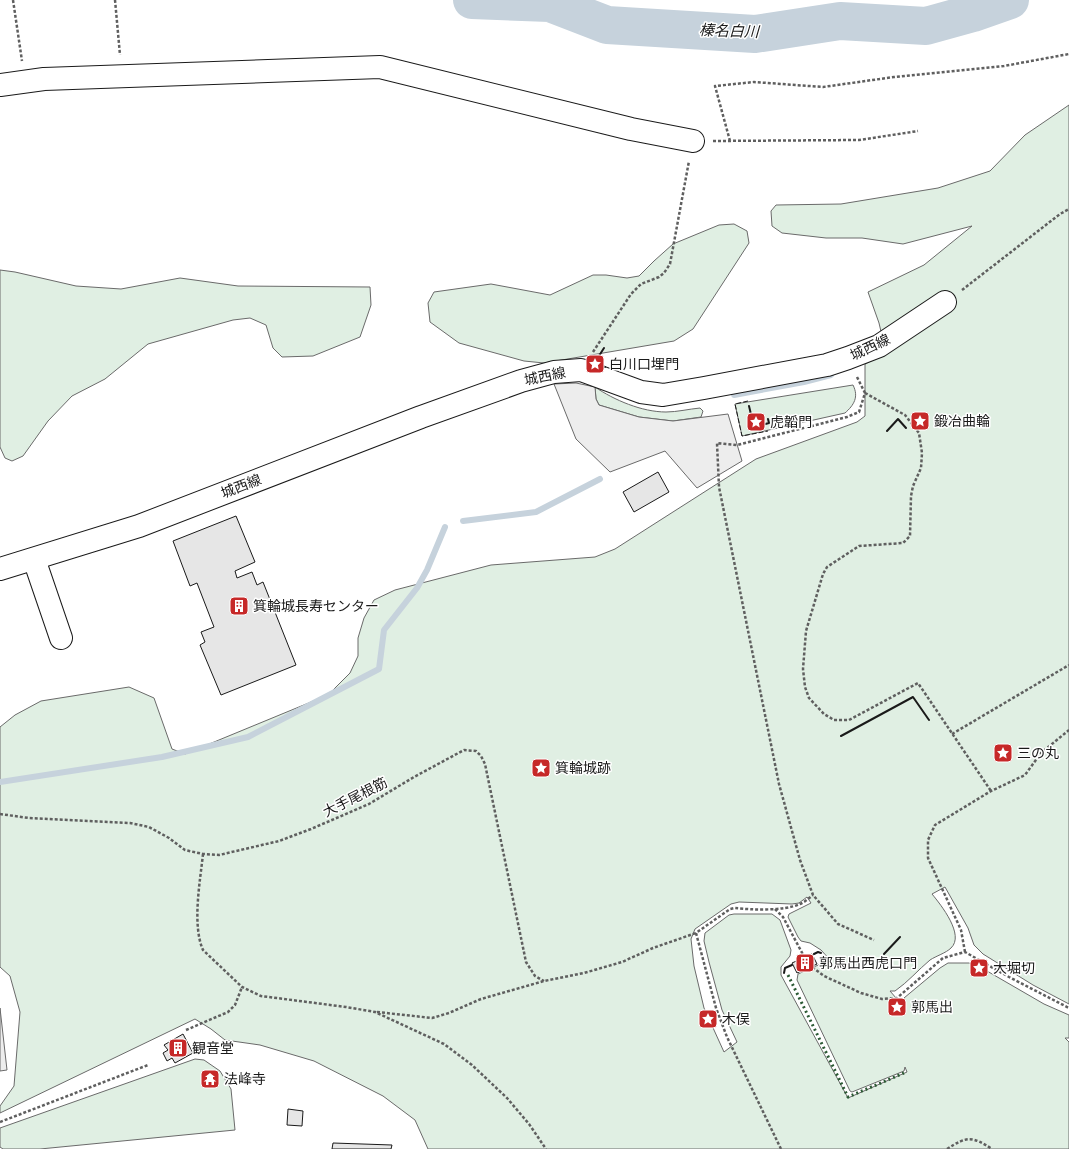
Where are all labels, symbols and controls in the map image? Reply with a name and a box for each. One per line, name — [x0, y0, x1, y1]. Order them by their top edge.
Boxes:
water label: 榛名白川 — [699, 21, 761, 42]
street label: 城西線 — [848, 331, 893, 364]
place icon: 白川口埋門 — [584, 353, 606, 375]
place label: 白川口埋門 — [609, 356, 679, 373]
street label: 城西線 — [523, 364, 567, 389]
place icon: 鍛冶曲輪 — [909, 410, 931, 432]
place icon: 虎韜門 — [745, 411, 767, 433]
place label: 鍛冶曲輪 — [934, 413, 990, 430]
place label: 虎韜門 — [770, 414, 812, 431]
street label: 城西線 — [219, 471, 264, 502]
building icon: 箕輪城長寿センター — [228, 595, 250, 617]
place label: 箕輪城長寿センター — [253, 598, 379, 615]
place icon: 三の丸 — [992, 742, 1014, 764]
place label: 三の丸 — [1017, 745, 1059, 762]
place icon: 箕輪城跡 — [530, 757, 552, 779]
place label: 箕輪城跡 — [555, 760, 611, 777]
street label: 大手尾根筋 — [320, 774, 390, 821]
building icon: 郭馬出西虎口門 — [794, 952, 816, 974]
place label: 郭馬出西虎口門 — [819, 955, 917, 972]
place icon: 大堀切 — [968, 957, 990, 979]
place label: 大堀切 — [993, 960, 1035, 977]
place icon: 郭馬出 — [886, 996, 908, 1018]
place label: 郭馬出 — [911, 999, 953, 1016]
place icon: 木俣 — [697, 1008, 719, 1030]
place label: 木俣 — [722, 1011, 750, 1028]
building icon: 観音堂 — [167, 1037, 189, 1059]
place label: 観音堂 — [192, 1040, 234, 1057]
temple icon: 法峰寺 — [199, 1068, 221, 1090]
place label: 法峰寺 — [224, 1071, 266, 1088]

